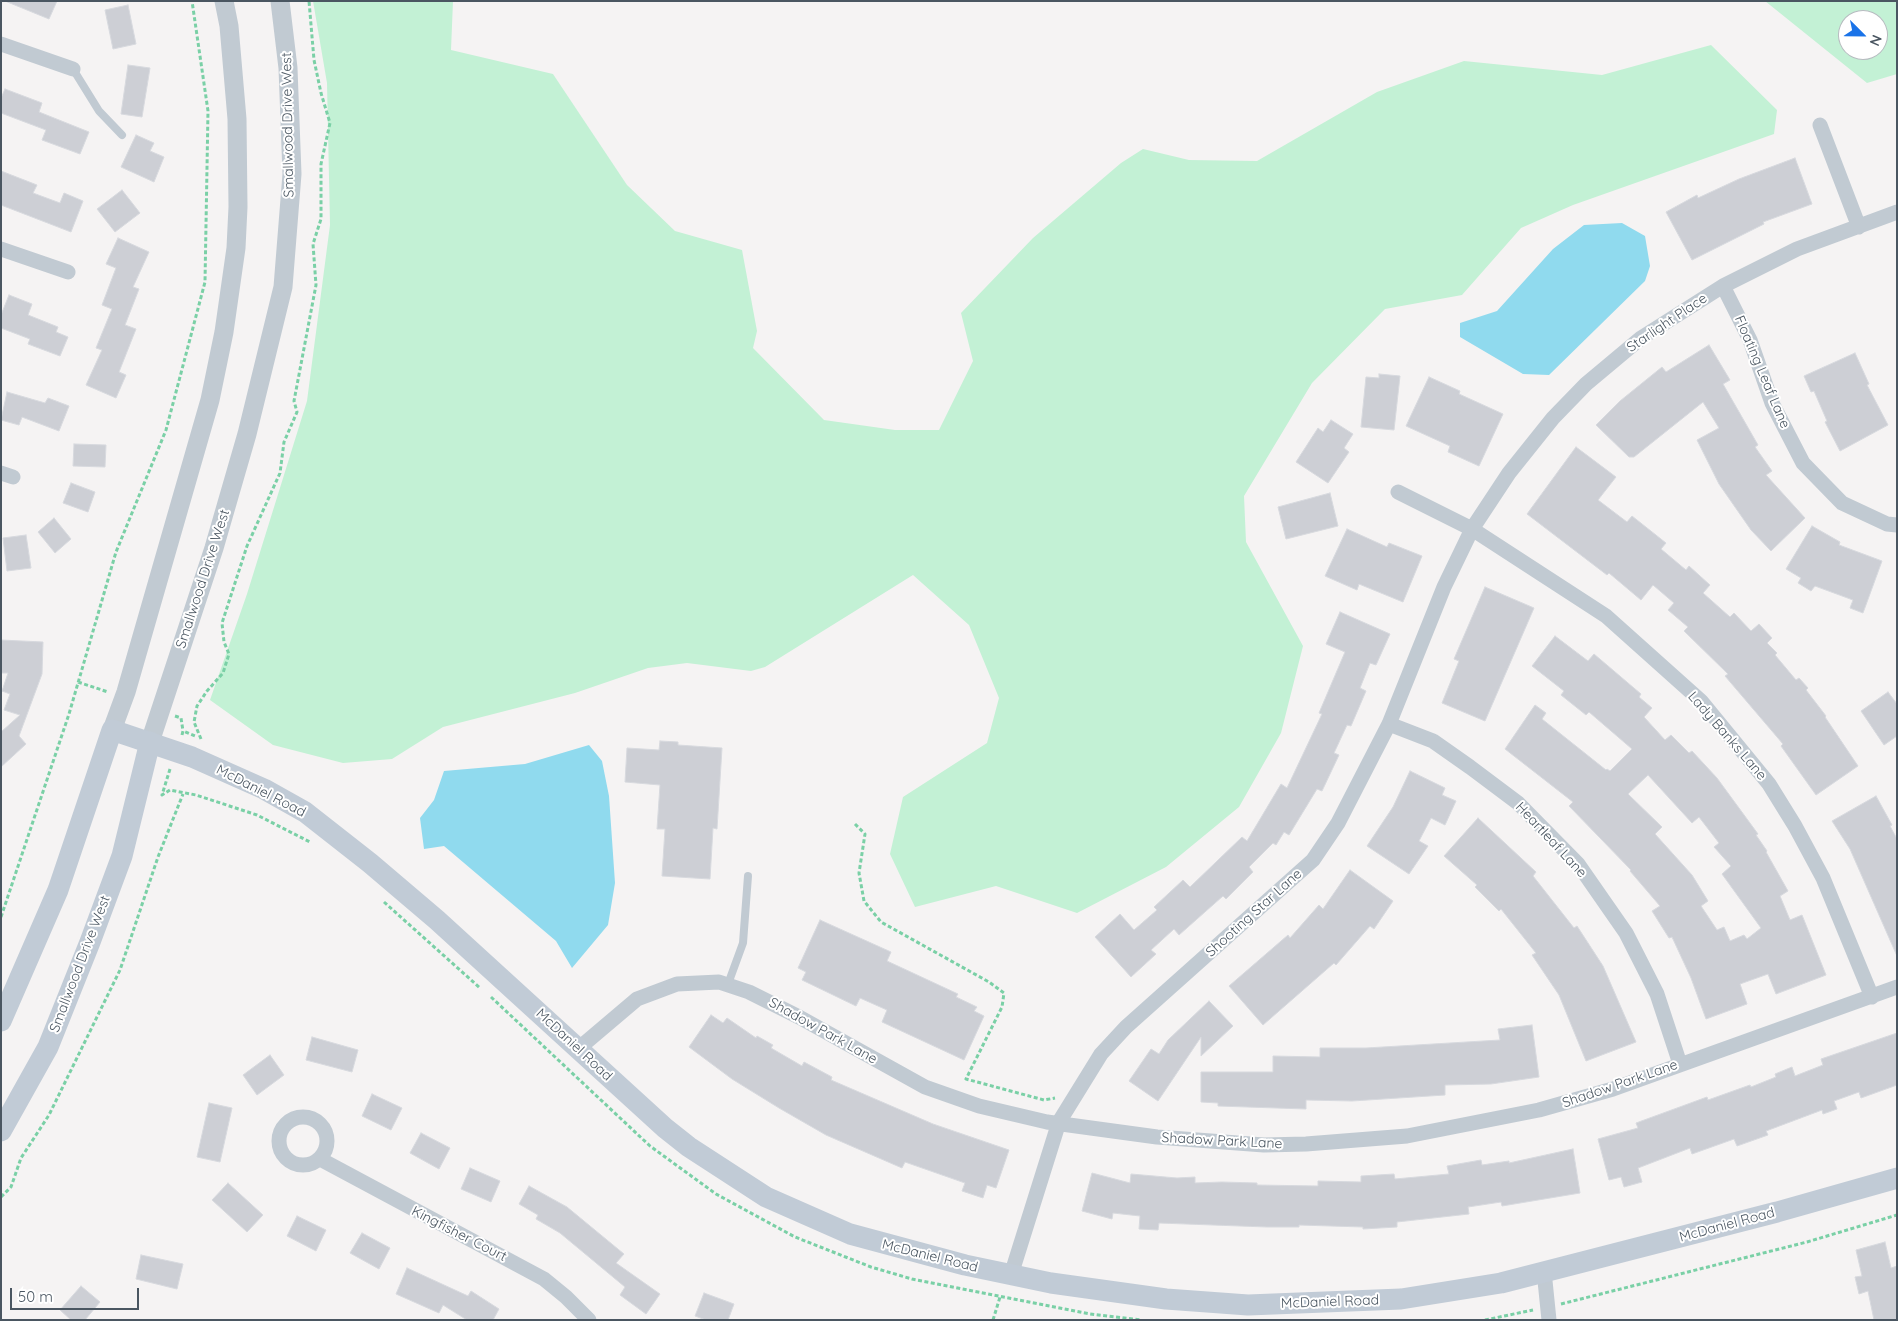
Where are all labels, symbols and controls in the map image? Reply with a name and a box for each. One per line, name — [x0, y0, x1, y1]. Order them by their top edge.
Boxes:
north arrow — [1838, 10, 1888, 60]
text: N — [1866, 32, 1886, 49]
street label: Smallwood Drive West — [278, 52, 298, 198]
street label: Starlight Place — [1624, 290, 1710, 356]
street label: Floating Leaf Lane — [1731, 313, 1793, 431]
street label: Smallwood Drive West — [173, 507, 233, 651]
street label: Lady Banks Lane — [1684, 688, 1770, 784]
street label: McDaniel Road — [213, 761, 309, 821]
street label: Heartleaf Lane — [1512, 799, 1590, 881]
street label: Shooting Star Lane — [1203, 865, 1305, 961]
street label: Smallwood Drive West — [46, 893, 114, 1035]
street label: Shadow Park Lane — [766, 994, 880, 1068]
street label: McDaniel Road — [532, 1005, 616, 1085]
street label: Shadow Park Lane — [1560, 1056, 1680, 1112]
street label: Shadow Park Lane — [1161, 1129, 1283, 1153]
street label: Kingfisher Court — [409, 1203, 509, 1265]
street label: McDaniel Road — [1677, 1204, 1777, 1246]
street label: McDaniel Road — [880, 1236, 980, 1276]
scale bar — [12, 1278, 141, 1310]
text: 50 m — [18, 1287, 53, 1306]
street label: McDaniel Road — [1281, 1292, 1379, 1312]

